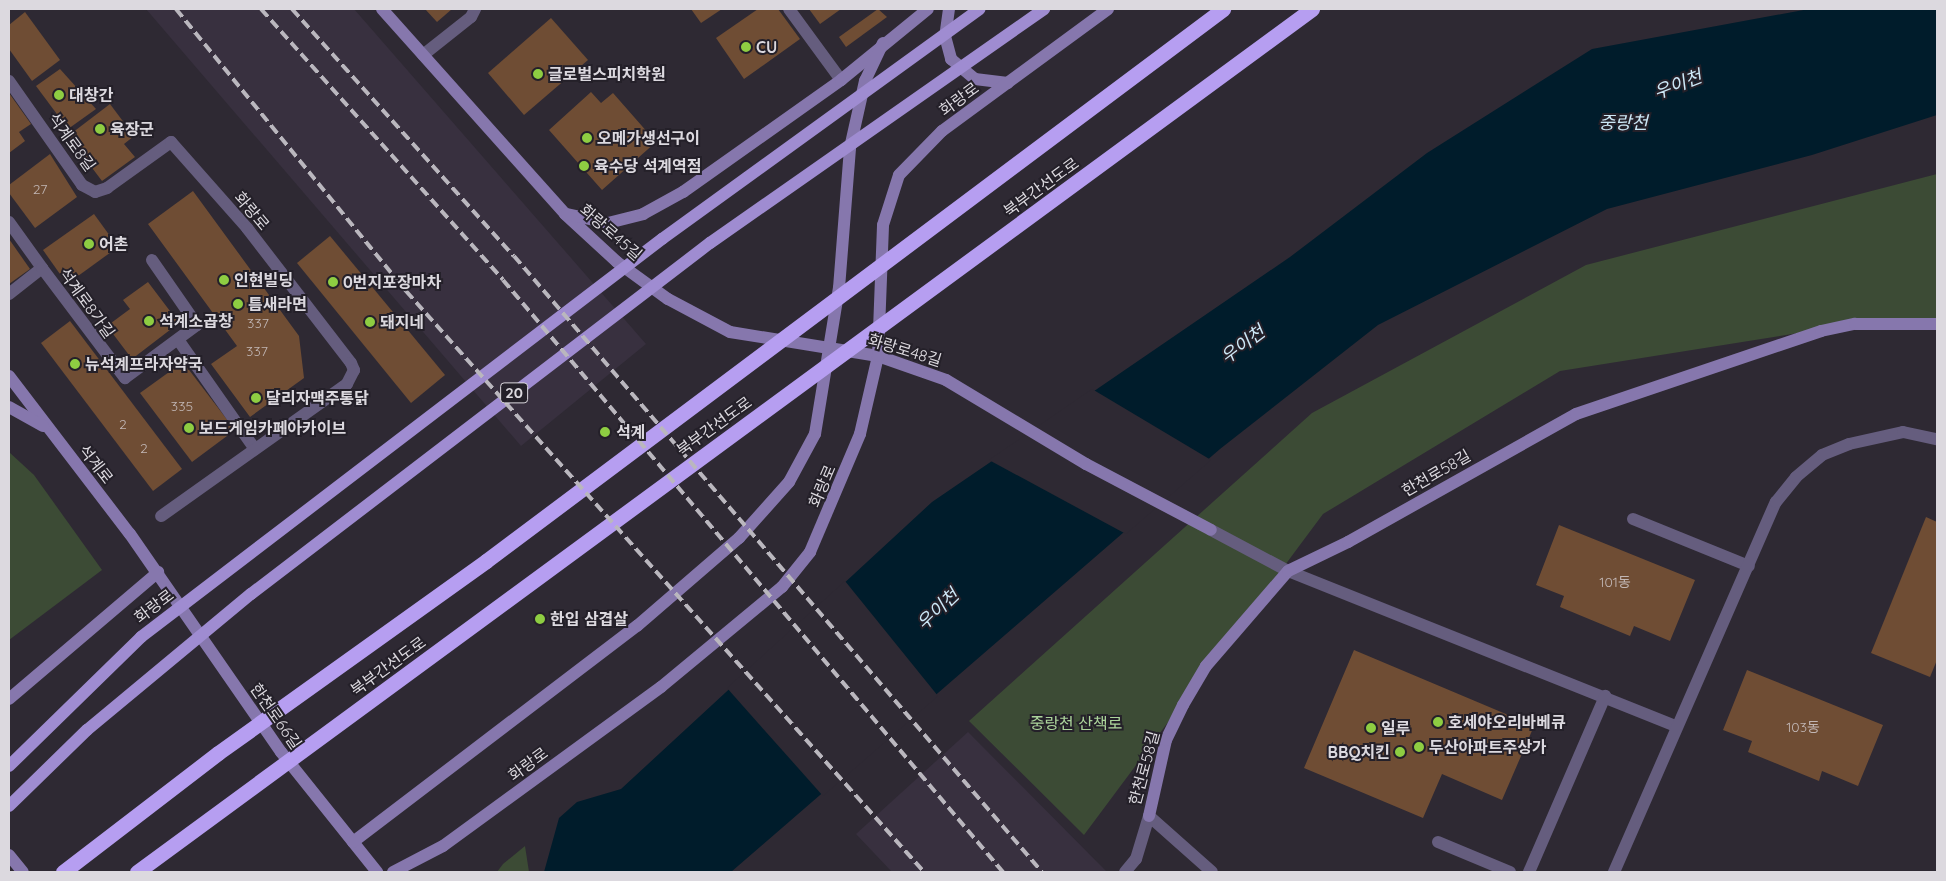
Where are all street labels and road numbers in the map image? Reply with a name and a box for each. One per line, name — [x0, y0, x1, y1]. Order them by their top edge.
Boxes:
street label: 화랑로 — [935, 78, 983, 120]
street label: 석계로8길 — [44, 109, 100, 175]
street label: 북부간선도로 — [1000, 153, 1082, 221]
street label: 화랑로 — [230, 188, 274, 234]
street label: 화랑로45길 — [576, 200, 646, 264]
street label: 석계로8가길 — [55, 264, 119, 342]
street label: 화랑로48길 — [866, 330, 944, 370]
road number: 20 — [499, 380, 529, 406]
street label: 북부간선도로 — [673, 392, 755, 460]
street label: 석계로 — [75, 441, 117, 487]
street label: 한천로58길 — [1398, 446, 1474, 500]
street label: 화랑로 — [805, 462, 839, 510]
street label: 화랑로 — [131, 585, 177, 627]
street label: 북부간선도로 — [347, 632, 429, 700]
street label: 한천로66길 — [246, 679, 306, 753]
street label: 한천로58길 — [1125, 729, 1163, 807]
street label: 화랑로 — [504, 743, 552, 785]

